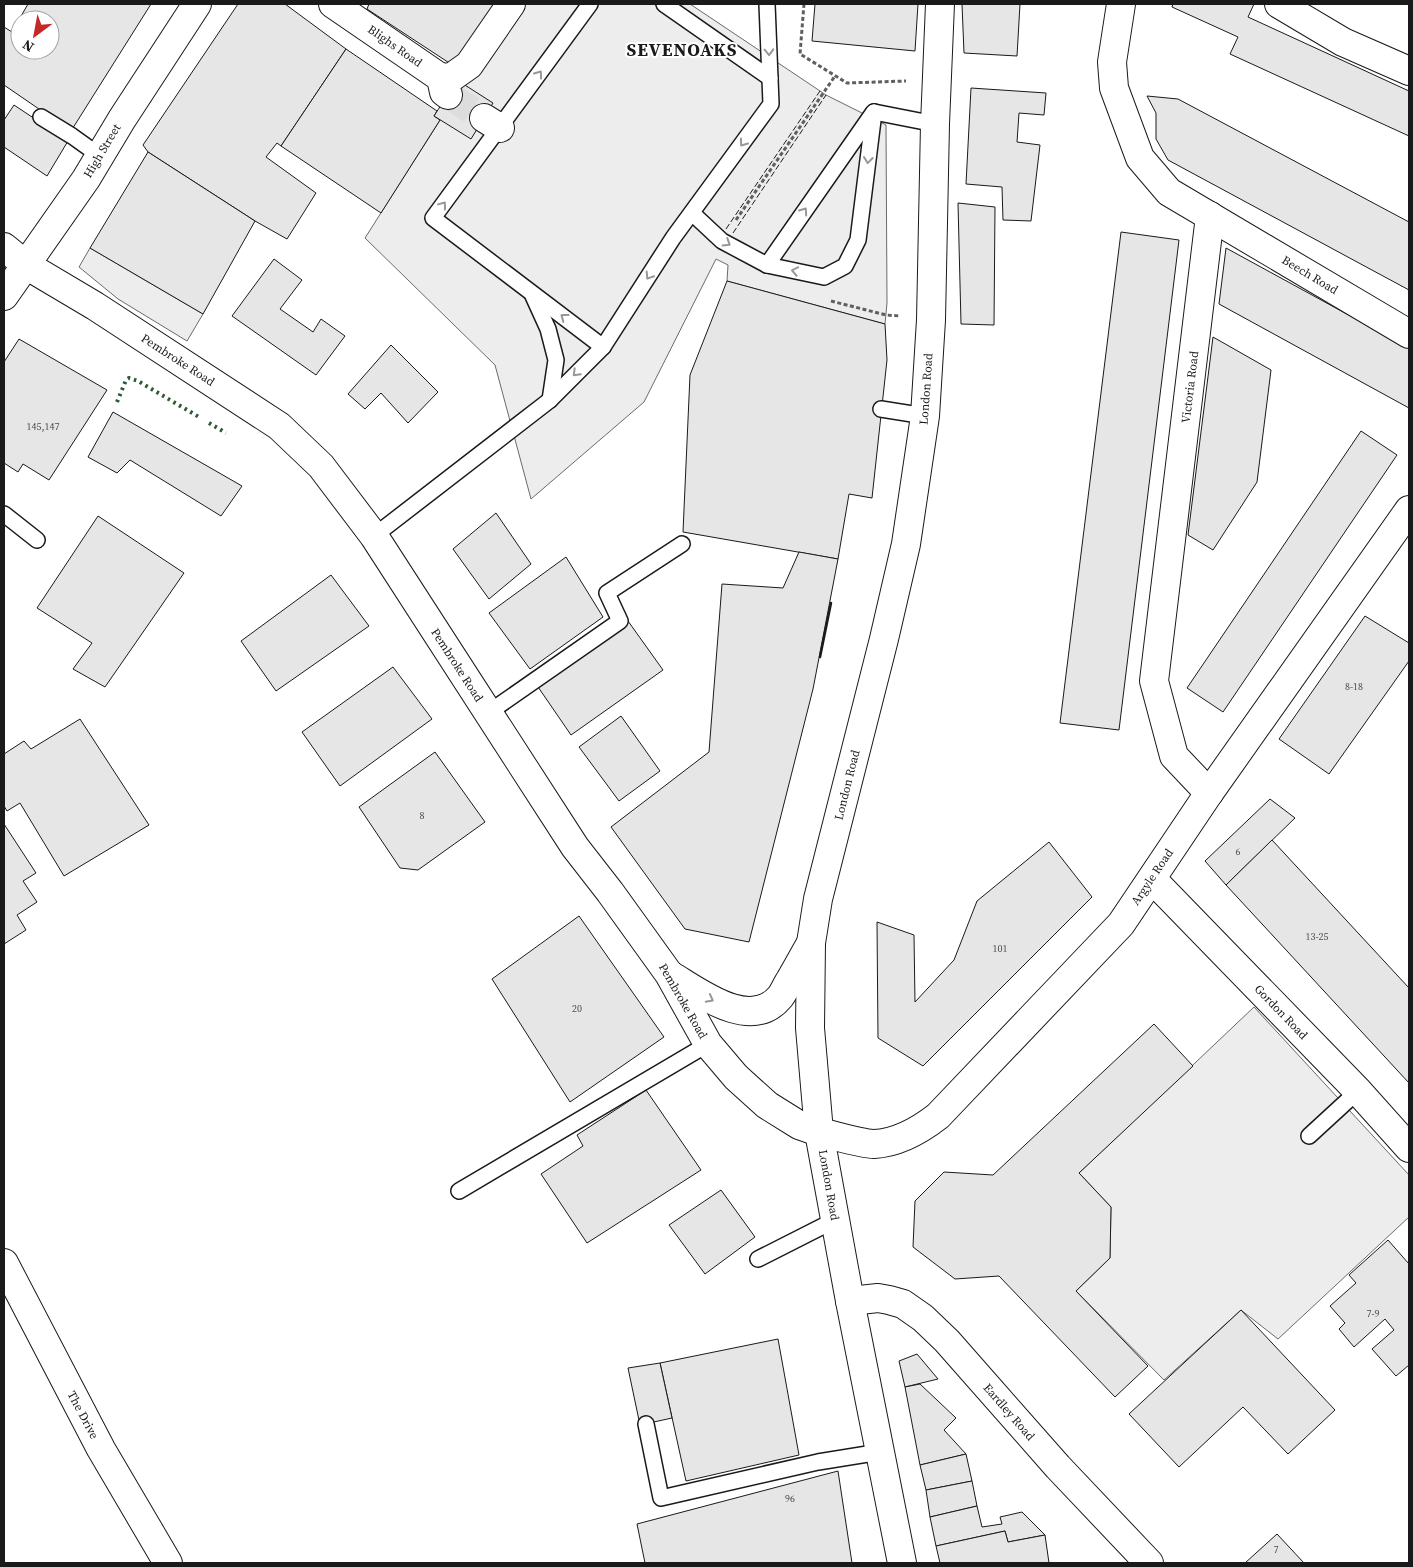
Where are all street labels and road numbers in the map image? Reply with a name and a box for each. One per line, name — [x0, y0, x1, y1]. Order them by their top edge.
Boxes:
street label: Blighs Road — [365, 21, 426, 71]
street label: High Street — [80, 121, 124, 181]
street label: Beech Road — [1279, 252, 1341, 298]
street label: Pembroke Road — [138, 330, 218, 390]
street label: Victoria Road — [1178, 350, 1202, 424]
street label: London Road — [916, 353, 936, 425]
street label: Pembroke Road — [427, 625, 487, 705]
street label: London Road — [831, 748, 863, 822]
street label: Argyle Road — [1127, 845, 1177, 908]
street label: Pembroke Road — [655, 960, 711, 1042]
street label: Gordon Road — [1251, 981, 1311, 1043]
street label: London Road — [815, 1148, 843, 1222]
street label: Eardley Road — [980, 1380, 1038, 1444]
street label: The Drive — [64, 1388, 102, 1442]

